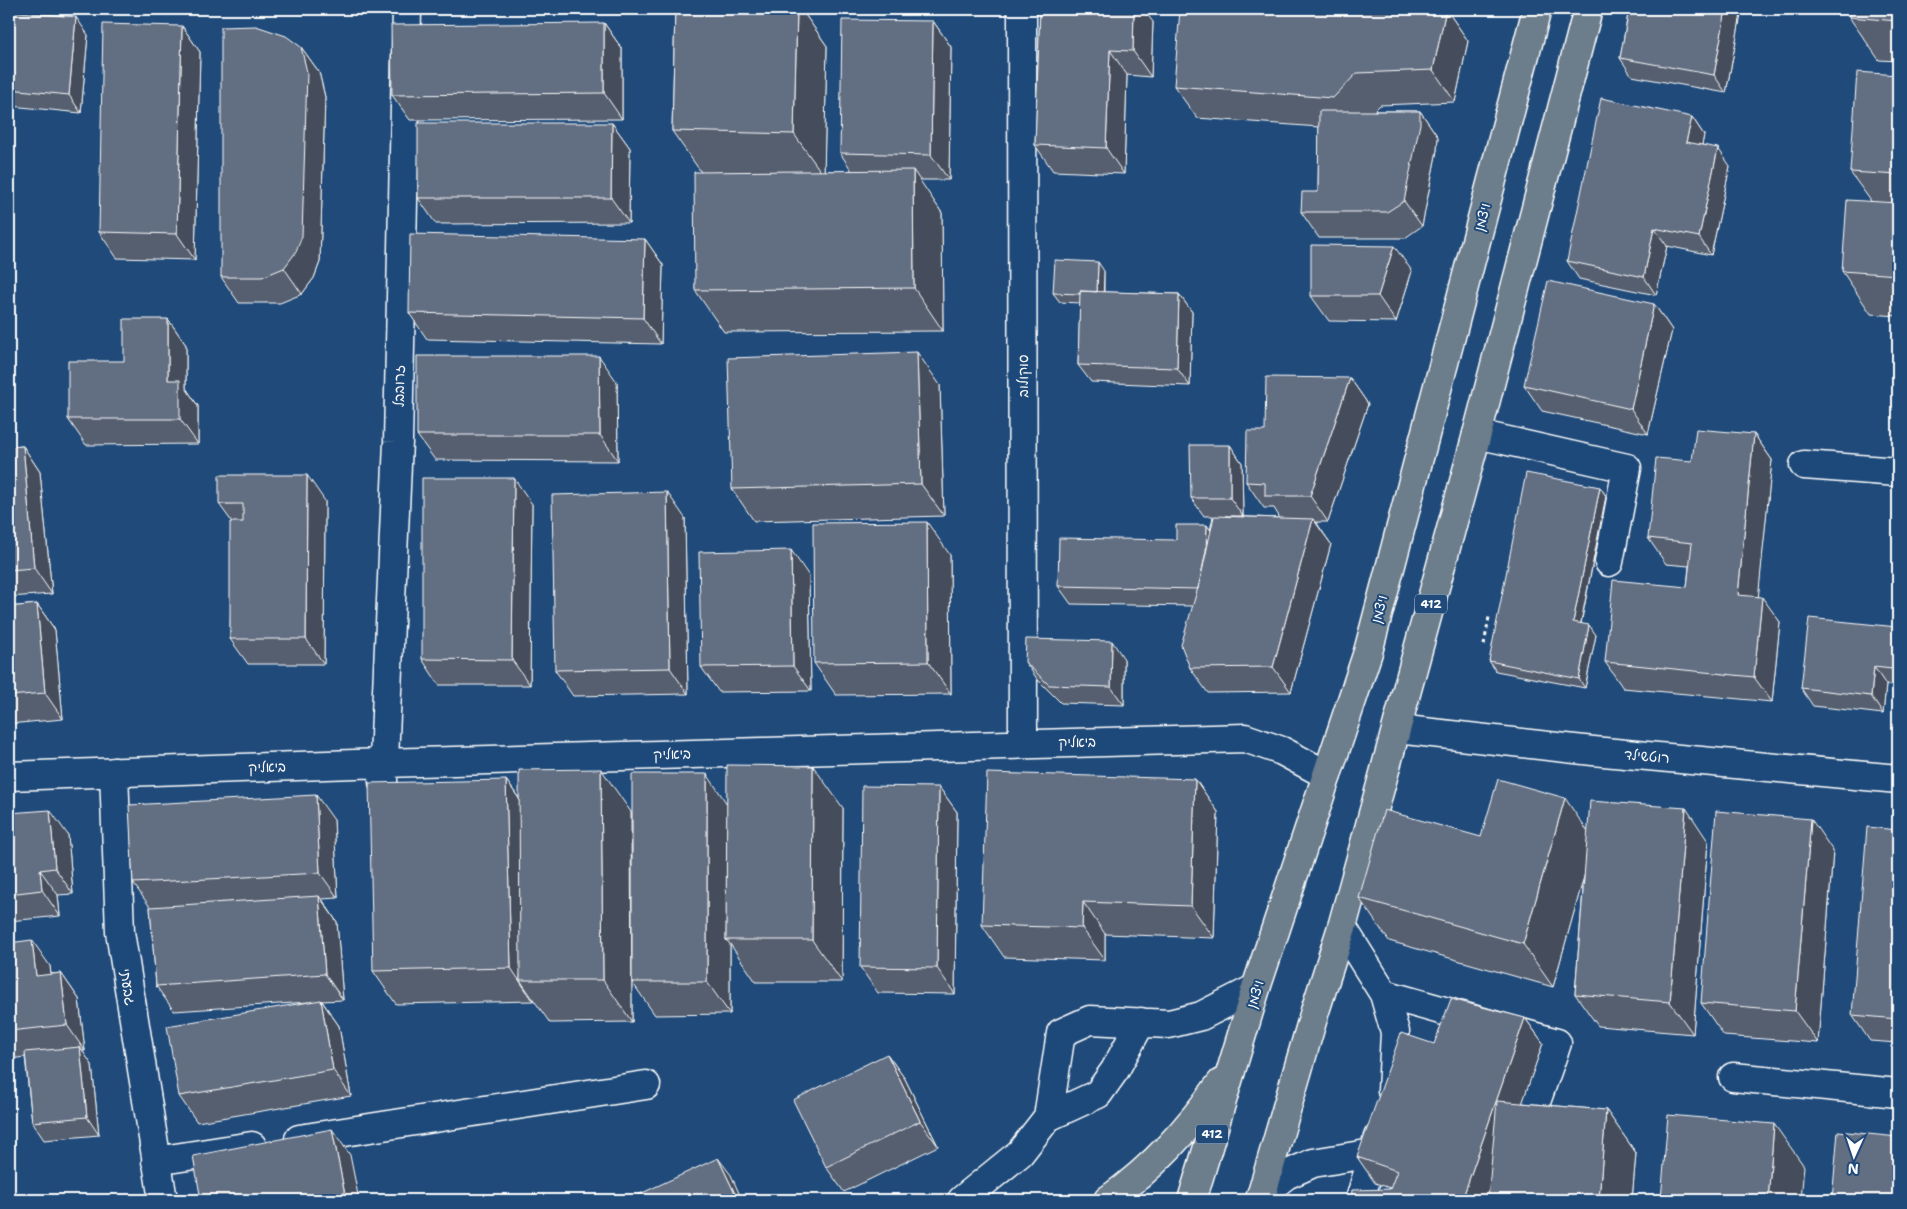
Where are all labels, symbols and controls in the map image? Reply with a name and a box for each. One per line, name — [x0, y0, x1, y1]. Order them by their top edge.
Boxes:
street label: ויצמן — [1470, 201, 1494, 233]
street label: סוקולוב — [1014, 355, 1032, 397]
street label: זרובבל — [390, 365, 408, 407]
street label: ויצמן — [1367, 593, 1391, 625]
road number: 412 — [1415, 594, 1447, 614]
street label: ביאליק — [1058, 733, 1096, 751]
street label: ביאליק — [653, 744, 691, 764]
street label: רוטשילד — [1623, 745, 1671, 767]
street label: ביאליק — [248, 757, 286, 777]
street label: גבעתי — [116, 967, 140, 1007]
street label: ויצמן — [1242, 978, 1268, 1010]
road number: 412 — [1196, 1124, 1228, 1144]
north arrow — [1830, 1132, 1880, 1182]
text: N — [1847, 1160, 1859, 1178]

